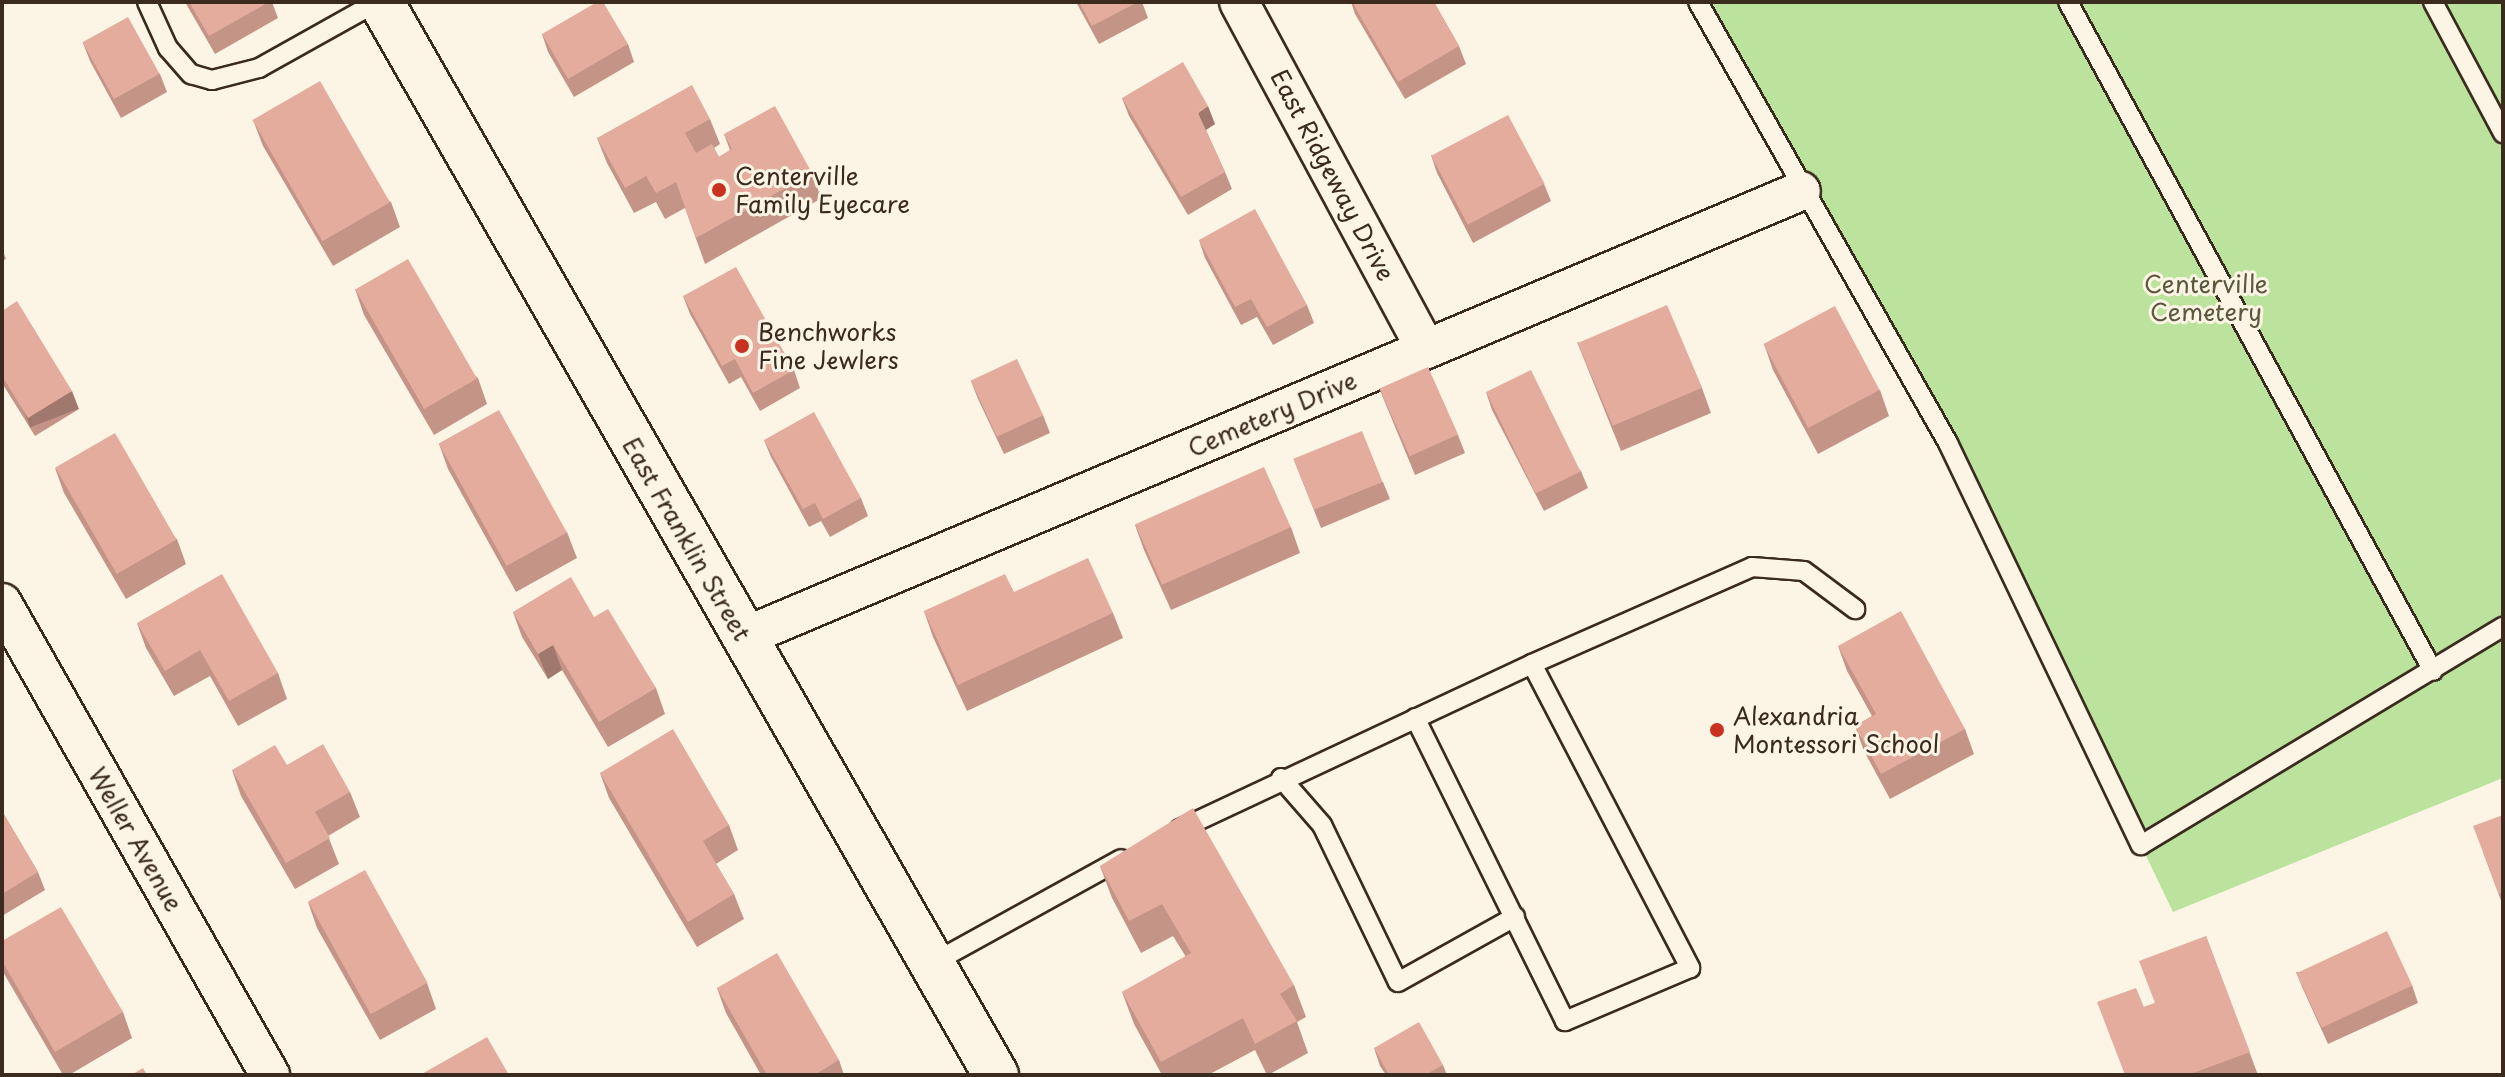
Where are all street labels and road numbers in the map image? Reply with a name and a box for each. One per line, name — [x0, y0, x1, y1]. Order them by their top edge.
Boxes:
street label: East Ridgeway Drive — [1265, 64, 1401, 286]
street label: Cemetery Drive — [1183, 365, 1361, 463]
street label: East Franklin Street — [616, 431, 758, 647]
street label: Weller Avenue — [83, 761, 189, 917]

